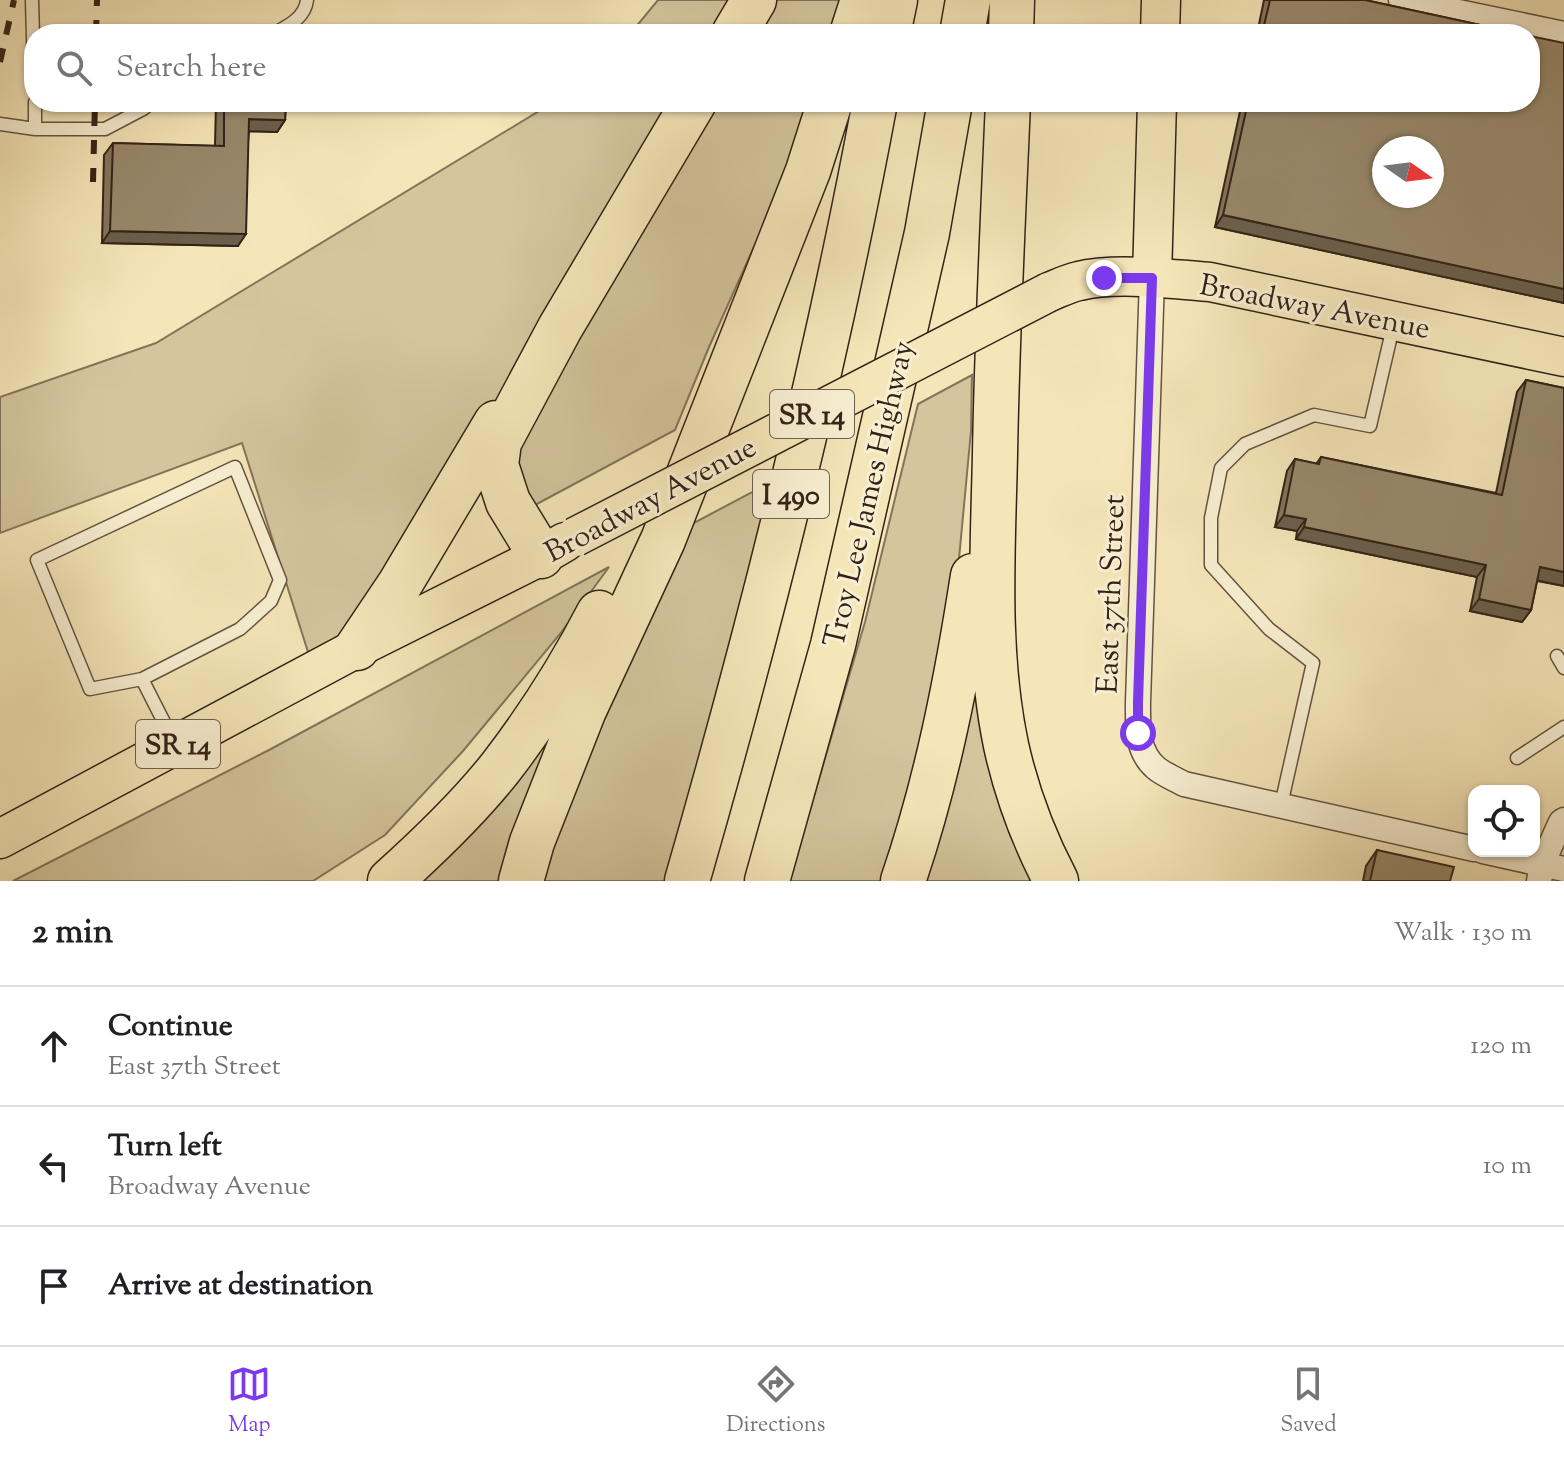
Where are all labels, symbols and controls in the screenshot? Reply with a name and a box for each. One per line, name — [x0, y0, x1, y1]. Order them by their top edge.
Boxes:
search box — [24, 24, 1540, 112]
icon: search — [52, 46, 96, 90]
text: Search here — [116, 47, 266, 90]
north arrow — [1372, 136, 1444, 208]
route end — [1086, 260, 1122, 296]
street label: Broadway Avenue — [1196, 265, 1433, 352]
street label: Troy Lee James Highway — [814, 337, 927, 652]
road number: SR 14 — [770, 390, 854, 438]
street label: Broadway Avenue — [538, 427, 765, 575]
road number: I 490 — [753, 470, 829, 518]
street label: East 37th Street — [1088, 494, 1137, 694]
route start — [1120, 715, 1156, 751]
road number: SR 14 — [136, 720, 220, 768]
map controls — [1468, 785, 1540, 857]
button: locate — [1468, 785, 1540, 857]
text: 2 min — [32, 909, 113, 958]
text: Walk · 130 m — [1393, 915, 1532, 952]
text: Continue — [108, 1006, 233, 1049]
icon: ahead — [32, 1024, 76, 1068]
text: 120 m — [1470, 1028, 1532, 1065]
text: East 37th Street — [108, 1049, 281, 1086]
text: Turn left — [108, 1126, 222, 1169]
icon: left — [32, 1144, 76, 1188]
text: 10 m — [1483, 1148, 1532, 1185]
text: Broadway Avenue — [108, 1169, 311, 1206]
icon: arrive — [32, 1264, 76, 1308]
text: Arrive at destination — [108, 1265, 373, 1308]
tab: Map — [227, 1362, 271, 1442]
tab: Directions — [726, 1362, 825, 1442]
tab: Saved — [1280, 1362, 1337, 1442]

